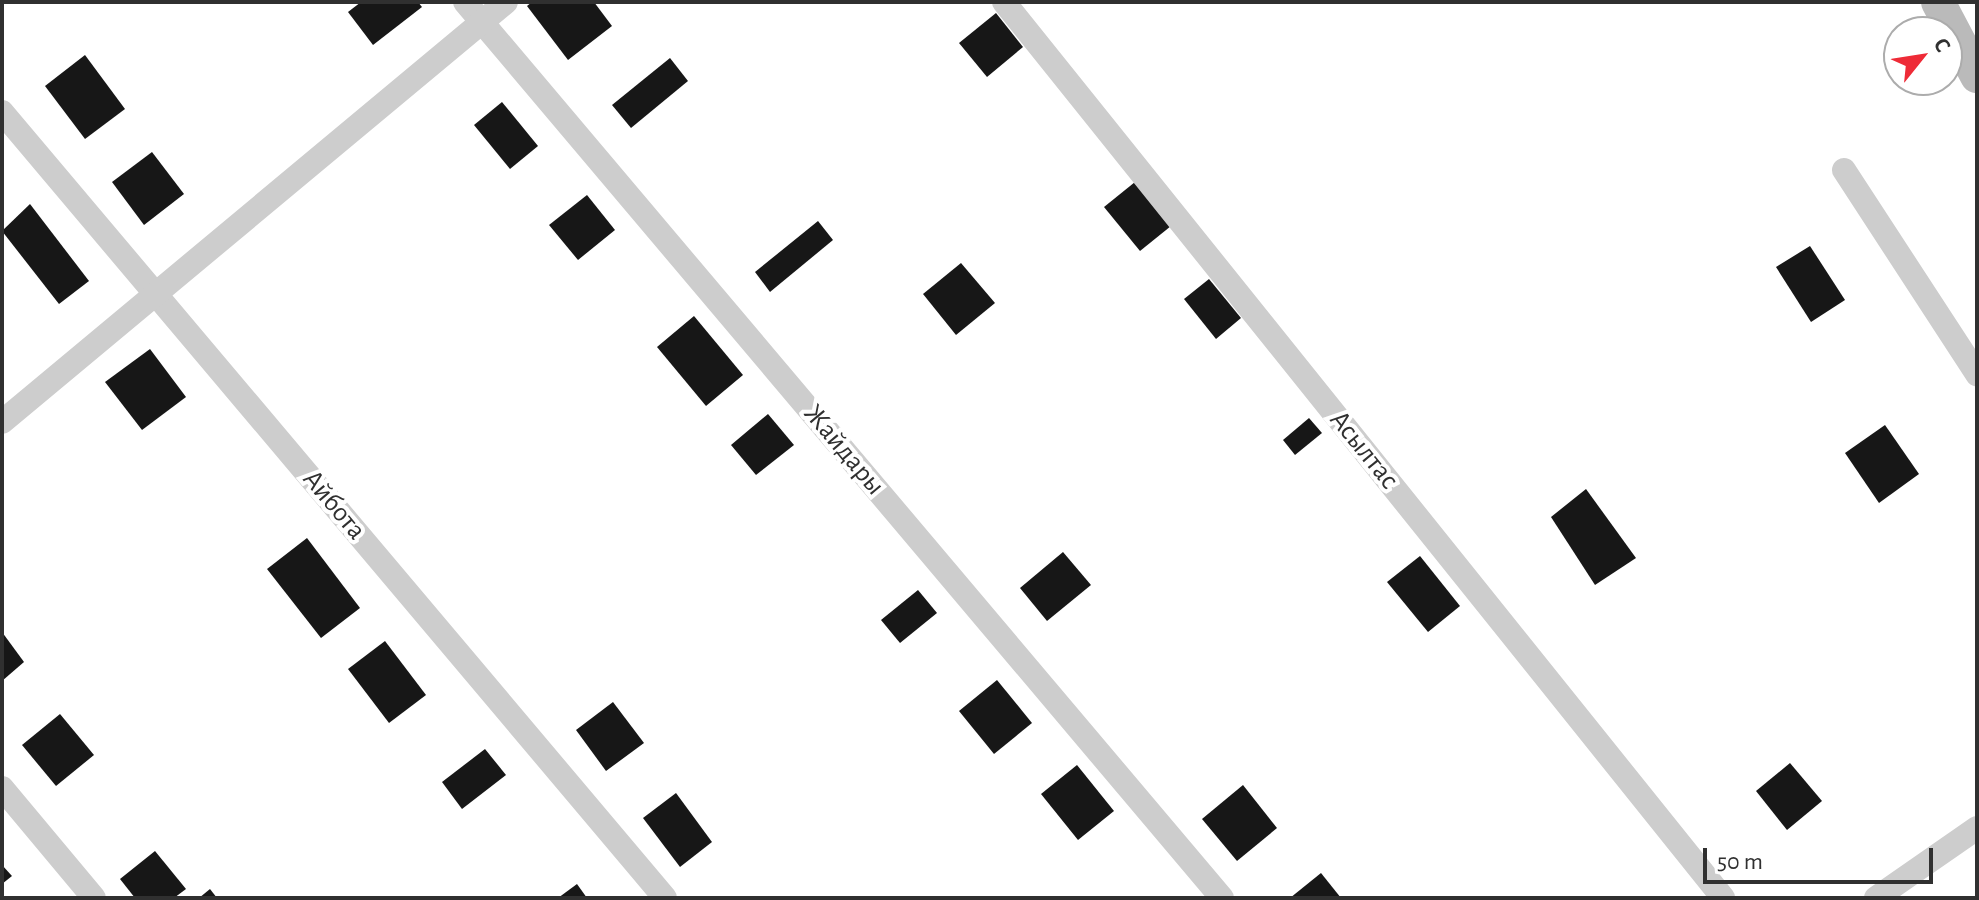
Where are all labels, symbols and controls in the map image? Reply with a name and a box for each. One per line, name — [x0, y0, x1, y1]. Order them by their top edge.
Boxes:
north arrow — [1883, 16, 1963, 96]
text: С — [1929, 34, 1955, 56]
street label: Жайдары — [796, 398, 892, 502]
street label: Асылтас — [1322, 404, 1406, 496]
street label: Айбота — [295, 463, 373, 547]
scale bar — [1707, 832, 1937, 882]
text: 50 m — [1717, 850, 1763, 874]

